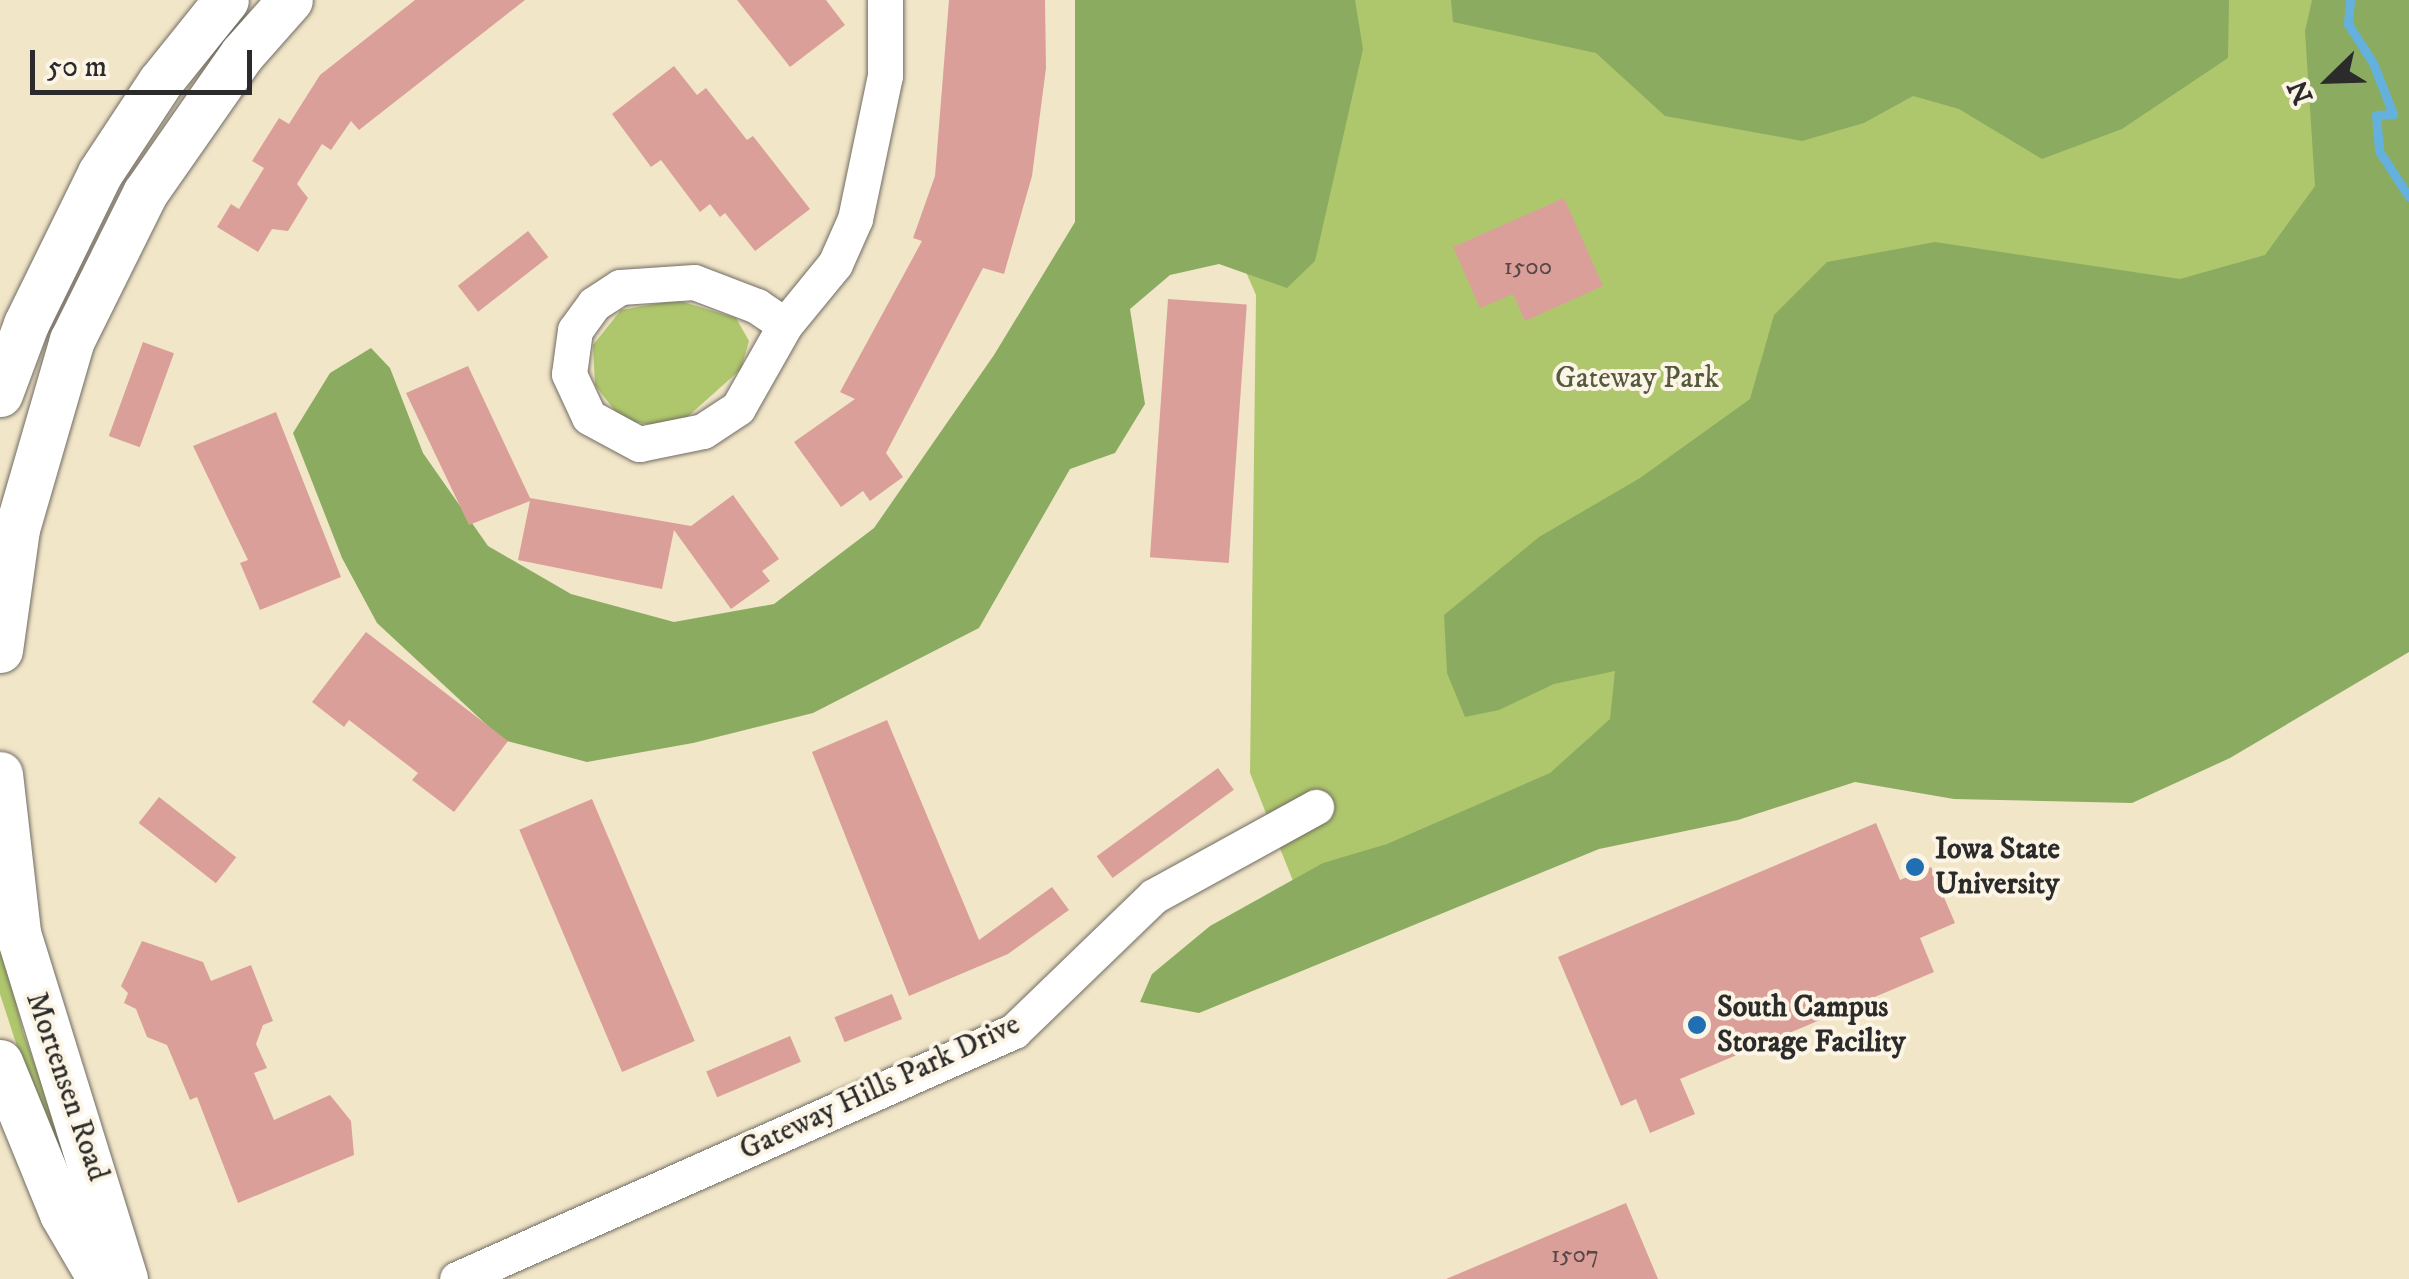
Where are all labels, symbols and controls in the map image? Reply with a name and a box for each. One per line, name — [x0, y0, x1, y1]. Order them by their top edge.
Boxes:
scale bar — [35, 30, 258, 92]
north arrow — [2279, 30, 2379, 130]
text: 50 m — [47, 49, 107, 86]
text: N — [2280, 75, 2322, 109]
house number: 1500 — [1504, 252, 1552, 282]
park label: Gateway Park — [1555, 361, 1719, 397]
place label: Iowa State University — [1935, 832, 2060, 902]
marker: Iowa State University — [1904, 856, 1926, 878]
street label: Mortensen Road — [17, 988, 115, 1186]
place label: South Campus Storage Facility — [1717, 990, 1906, 1060]
street label: Gateway Hills Park Drive — [734, 1007, 1026, 1169]
marker: South Campus Storage Facility — [1686, 1014, 1708, 1036]
house number: 1507 — [1551, 1240, 1599, 1270]

